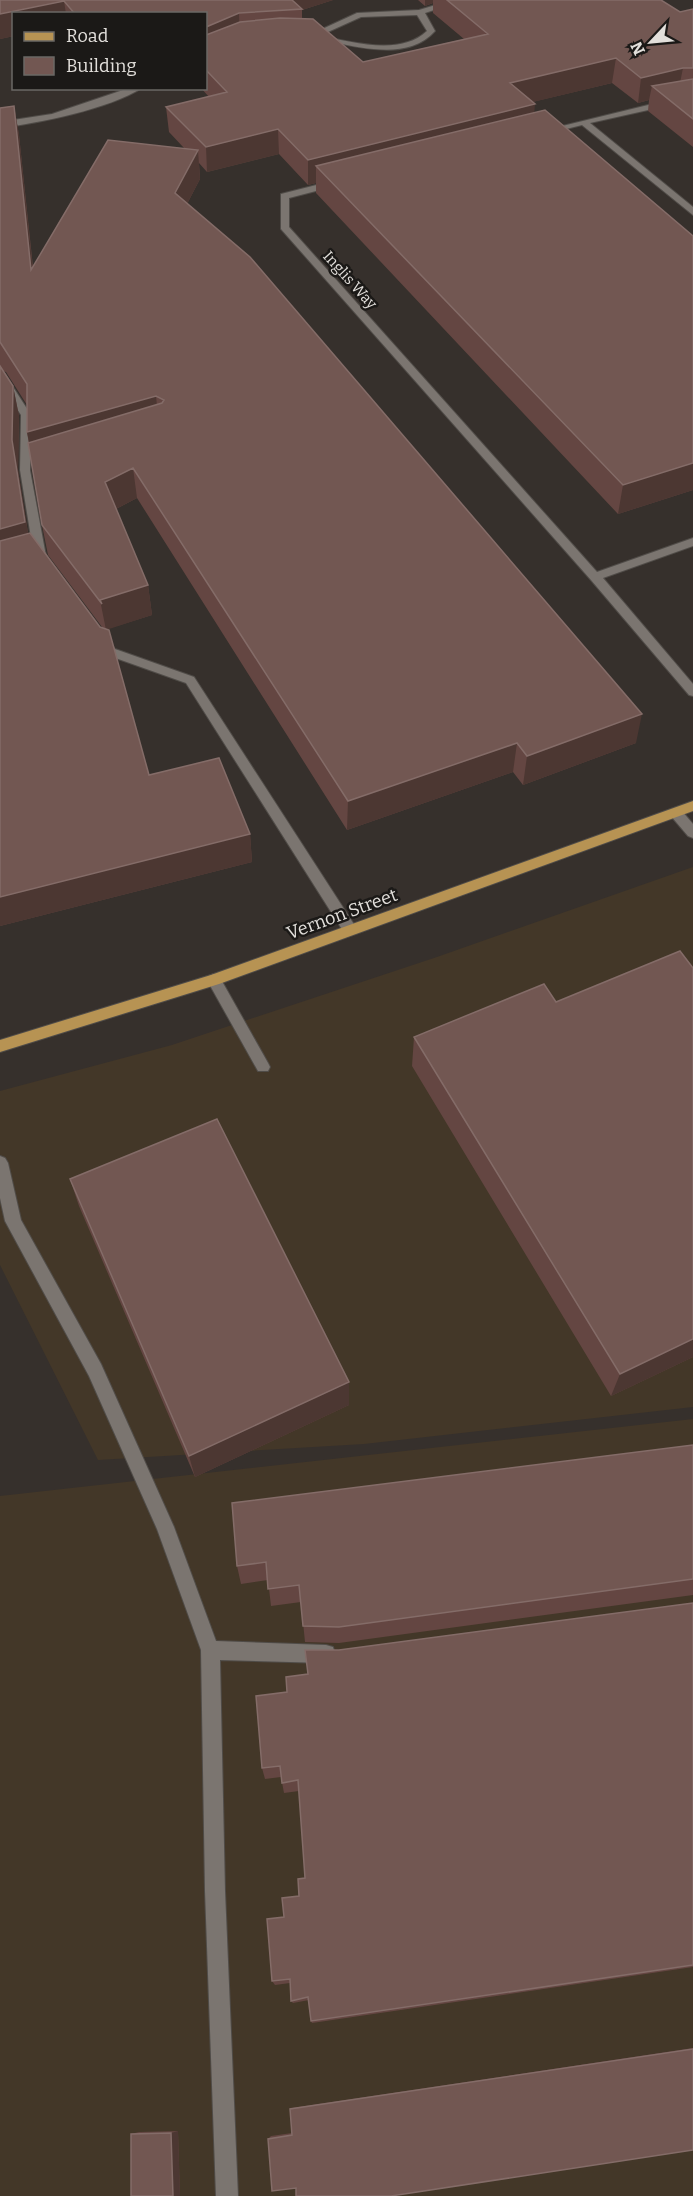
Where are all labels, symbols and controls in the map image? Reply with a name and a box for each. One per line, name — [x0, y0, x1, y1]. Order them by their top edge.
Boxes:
legend — [12, 12, 207, 90]
north arrow — [621, 12, 681, 72]
text: Road — [66, 25, 109, 47]
text: N — [627, 39, 649, 58]
text: Building — [66, 55, 137, 77]
street label: Inglis Way — [319, 247, 381, 313]
street label: Vernon Street — [284, 884, 401, 944]

